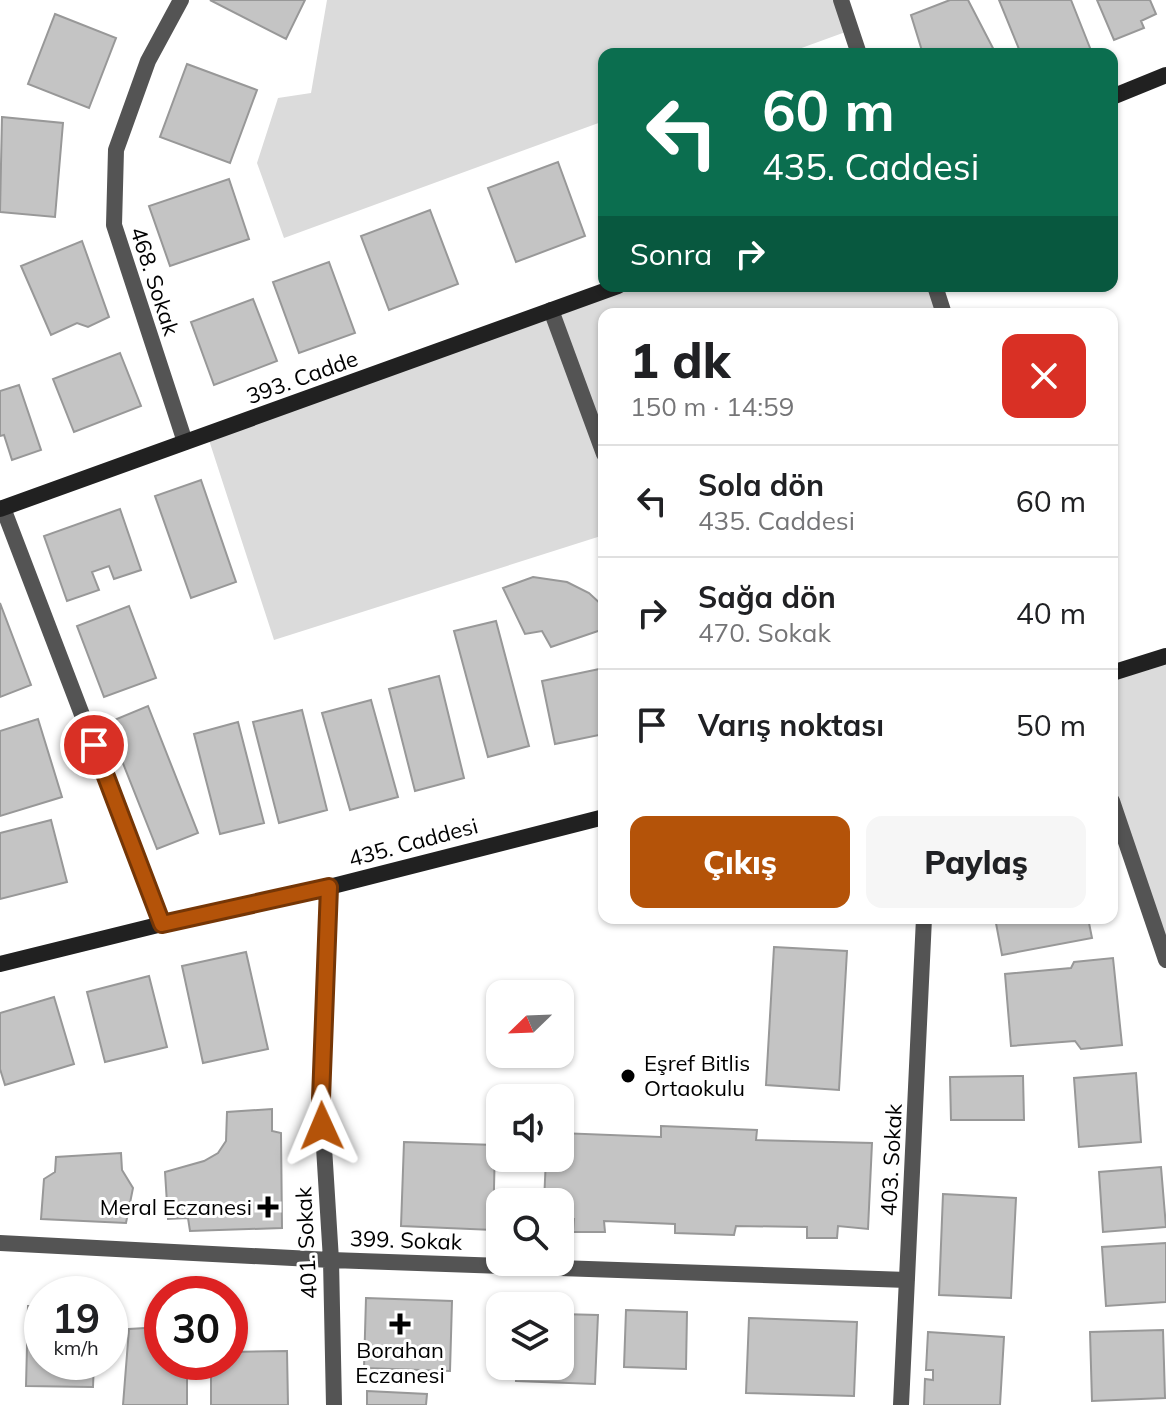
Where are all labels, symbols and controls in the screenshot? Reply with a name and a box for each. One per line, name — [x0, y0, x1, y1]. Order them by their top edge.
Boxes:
text: 60 m — [762, 75, 895, 145]
icon: left — [630, 80, 734, 184]
text: 435. Caddesi — [762, 144, 979, 189]
street label: 468. Sokak — [124, 223, 186, 339]
icon: right — [728, 232, 772, 276]
text: Sonra — [630, 235, 712, 273]
text: 1 dk — [630, 330, 730, 390]
button: close — [1002, 334, 1086, 418]
street label: 393. Cadde — [242, 344, 362, 410]
text: 150 m · 14:59 — [630, 390, 794, 423]
text: Sola dön — [698, 466, 824, 504]
icon: left — [630, 479, 674, 523]
text: 60 m — [1016, 482, 1086, 520]
text: 435. Caddesi — [698, 504, 855, 537]
text: Sağa dön — [698, 578, 836, 616]
icon: right — [630, 591, 674, 635]
text: 40 m — [1016, 594, 1086, 632]
text: 470. Sokak — [698, 616, 831, 649]
icon: arrive — [630, 703, 674, 747]
text: Varış noktası — [698, 706, 884, 744]
text: 50 m — [1016, 706, 1086, 744]
pin — [60, 711, 128, 779]
icon: arrive — [72, 723, 116, 767]
street label: 435. Caddesi — [345, 811, 481, 873]
button: Çıkış — [630, 816, 850, 908]
button: Paylaş — [866, 816, 1086, 908]
north arrow — [486, 980, 574, 1068]
map controls — [486, 980, 574, 1380]
place label: Eşref Bitlis Ortaokulu — [644, 1049, 750, 1102]
marker: Eşref Bitlis Ortaokulu — [619, 1067, 637, 1085]
position arrow — [280, 1084, 364, 1168]
button: sound — [486, 1084, 574, 1172]
street label: 403. Sokak — [874, 1102, 908, 1217]
street label: 401. Sokak — [289, 1185, 323, 1300]
button: search — [486, 1188, 574, 1276]
place label: Meral Eczanesi — [100, 1193, 252, 1221]
marker: Meral Eczanesi — [259, 1198, 277, 1216]
street label: 399. Sokak — [349, 1224, 463, 1256]
speed limit sign: 30 — [144, 1276, 248, 1380]
button: layers — [486, 1292, 574, 1380]
text: 19 — [52, 1293, 100, 1343]
marker: Borahan Eczanesi — [391, 1315, 409, 1333]
text: km/h — [53, 1335, 99, 1360]
place label: Borahan Eczanesi — [355, 1336, 445, 1389]

